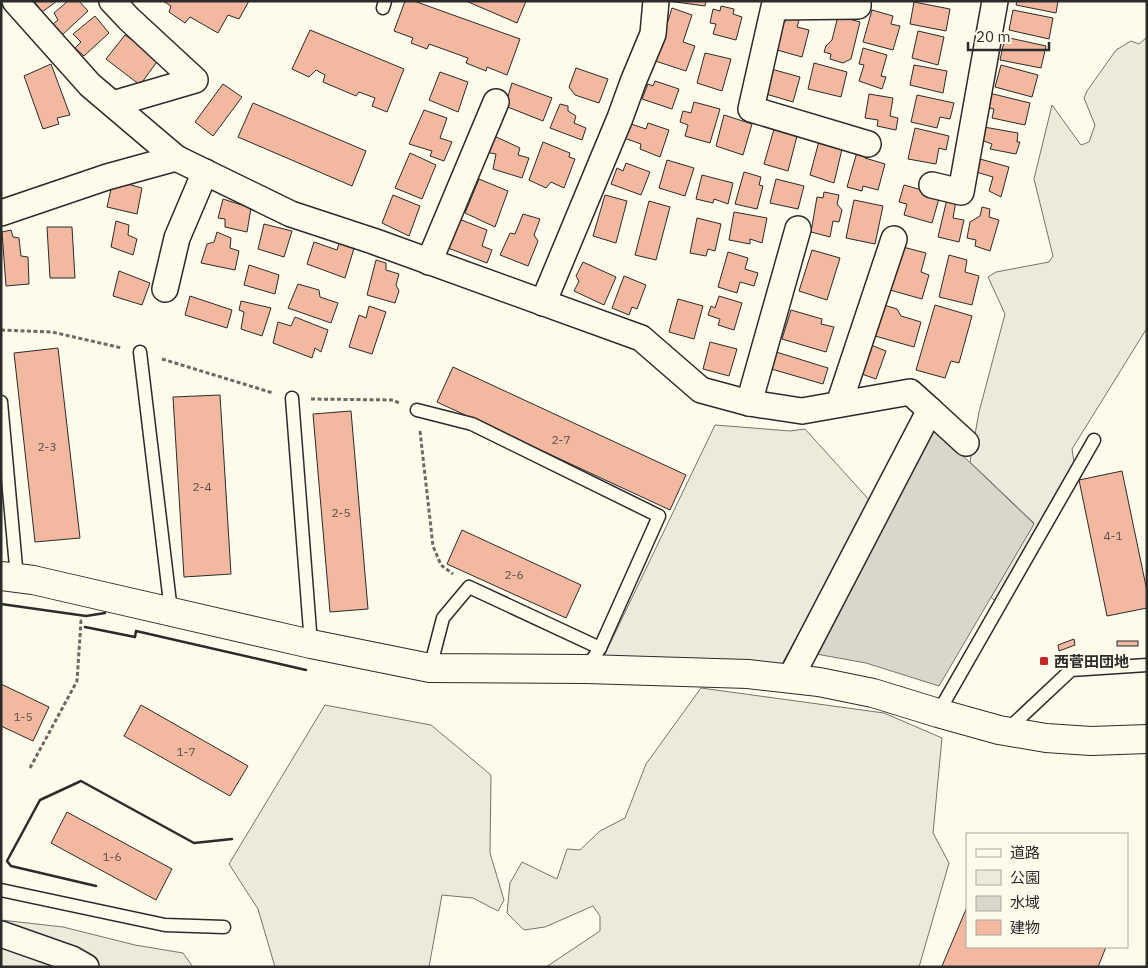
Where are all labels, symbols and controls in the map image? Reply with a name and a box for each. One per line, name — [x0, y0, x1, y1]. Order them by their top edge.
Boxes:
scale bar — [968, 20, 1049, 52]
text: 20 m — [976, 27, 1011, 46]
house number: 2-7 — [551, 432, 571, 447]
house number: 2-3 — [37, 439, 57, 454]
house number: 2-4 — [192, 479, 212, 494]
house number: 2-5 — [331, 505, 351, 520]
house number: 4-1 — [1103, 528, 1123, 543]
house number: 2-6 — [504, 567, 524, 582]
place label: 西菅田団地 — [1054, 652, 1129, 671]
marker: 西菅田団地 — [1038, 655, 1050, 667]
house number: 1-5 — [13, 709, 33, 724]
house number: 1-7 — [176, 744, 196, 759]
legend — [966, 833, 1128, 948]
text: 道路 — [1010, 843, 1040, 862]
house number: 1-6 — [102, 849, 122, 864]
text: 公園 — [1010, 868, 1040, 887]
text: 水域 — [1010, 893, 1040, 912]
text: 建物 — [1010, 918, 1040, 937]

